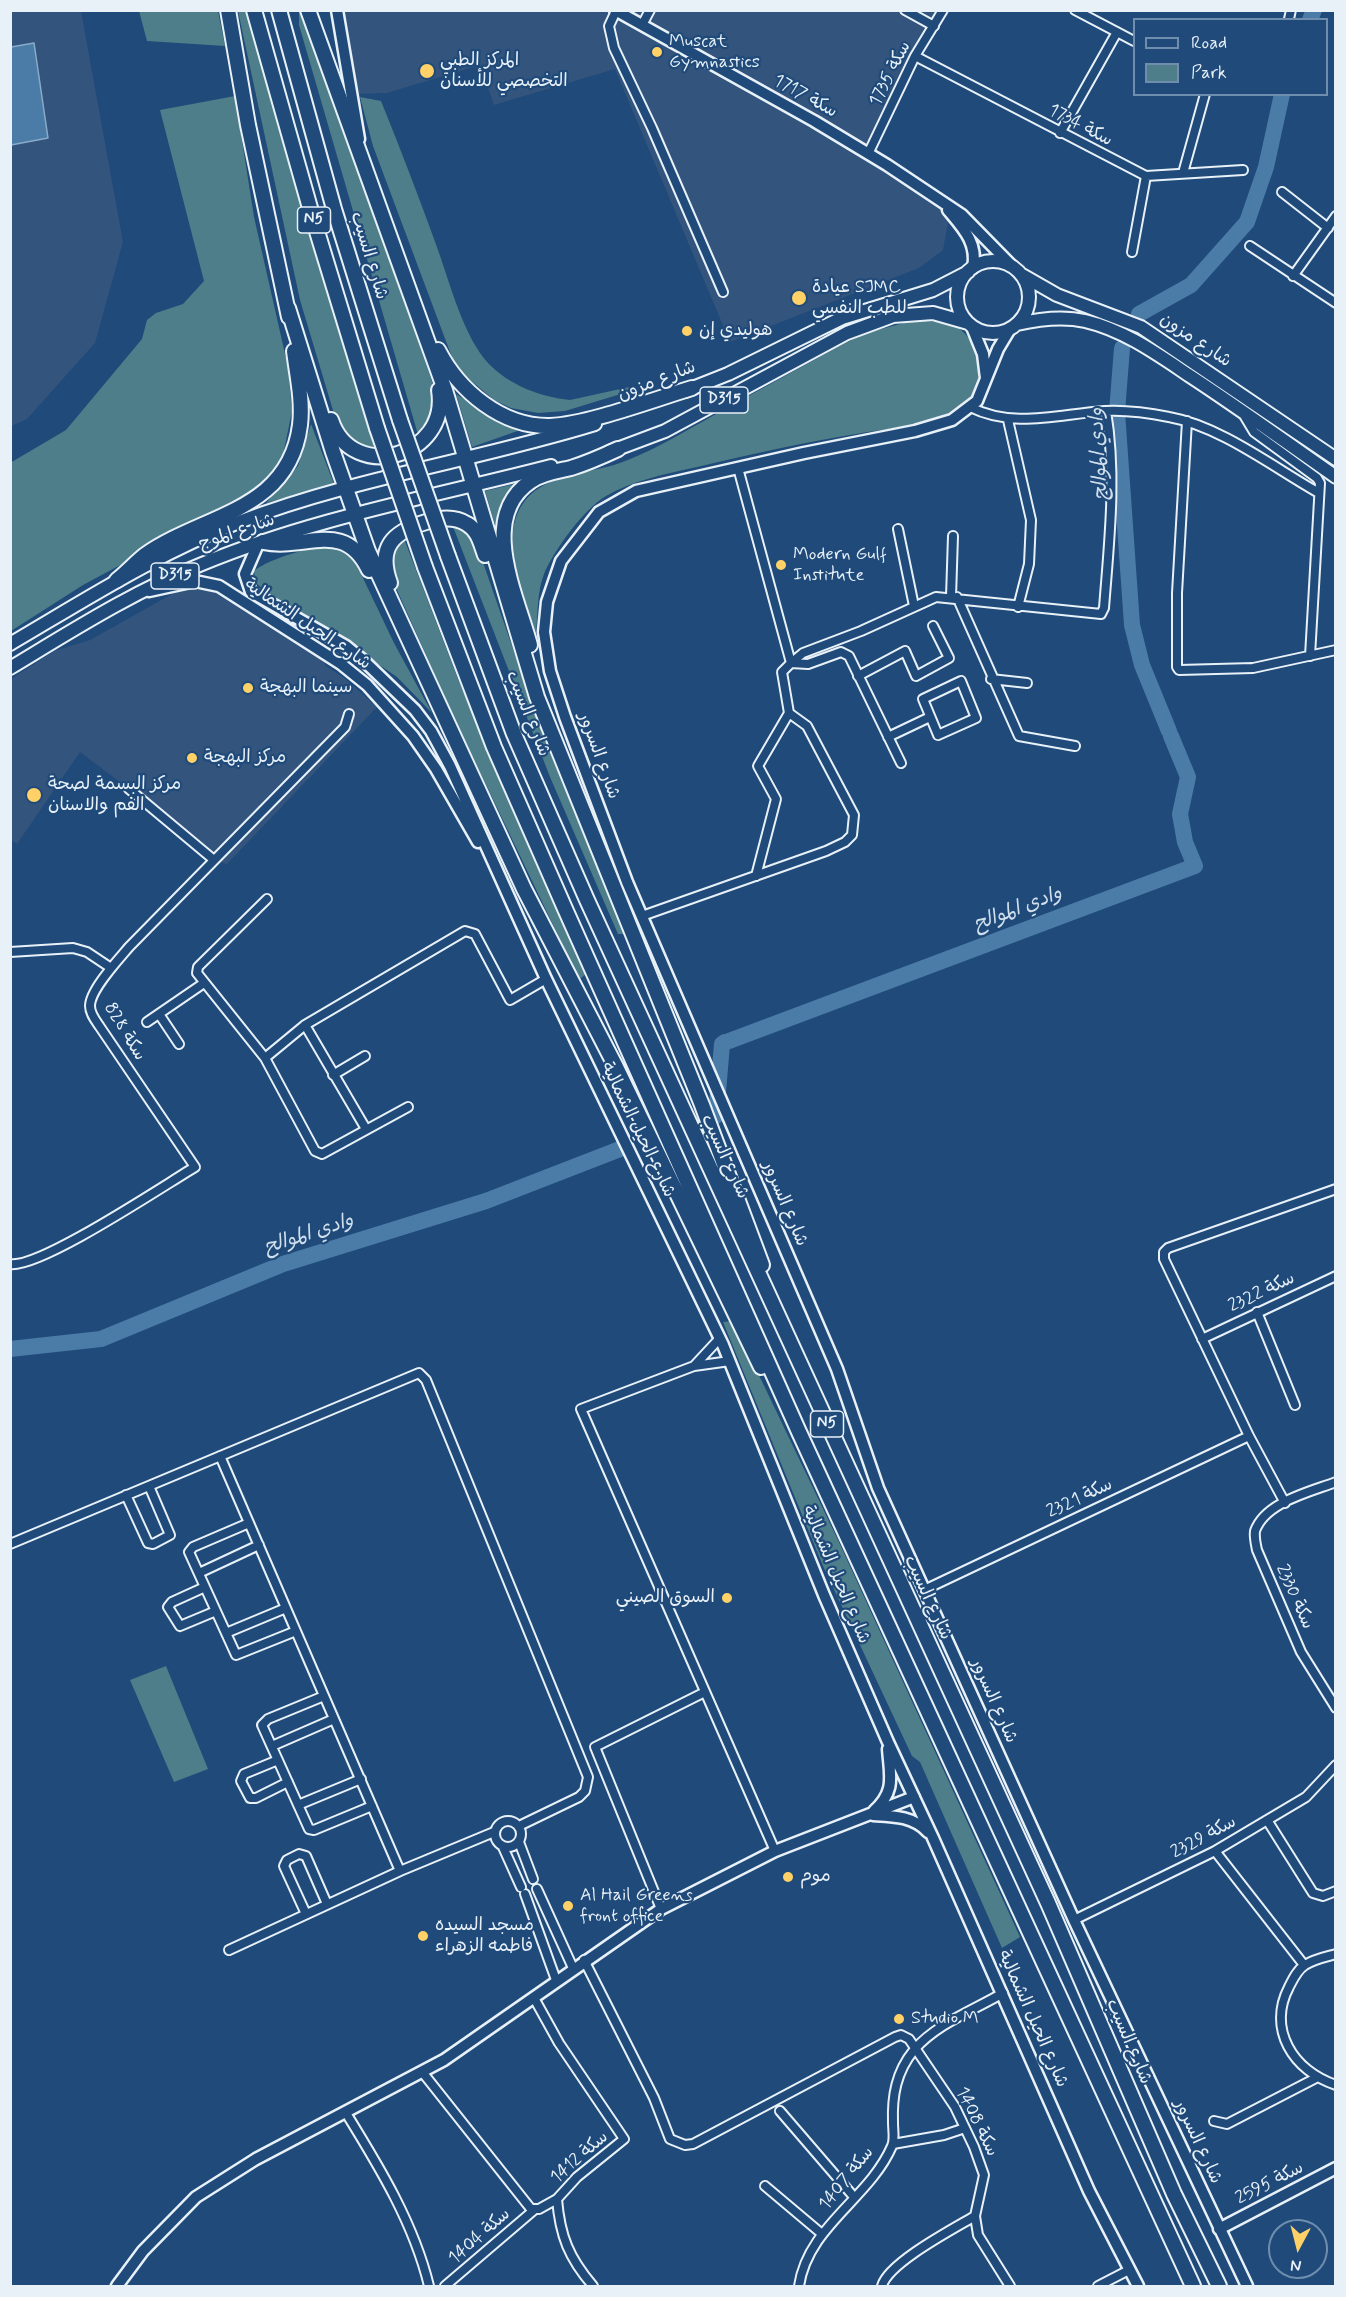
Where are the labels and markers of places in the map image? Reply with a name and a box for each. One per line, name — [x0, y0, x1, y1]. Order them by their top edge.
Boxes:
place label: Muscat Gymnastics — [669, 31, 760, 74]
marker: Muscat Gymnastics — [650, 45, 664, 59]
place label: المركز الطبي التخصصي للأسنان — [440, 50, 568, 92]
marker: المركز الطبي التخصصي للأسنان — [418, 62, 436, 80]
place label: عيادة SJMC للطب النفسي — [812, 277, 907, 320]
marker: عيادة SJMC للطب النفسي — [790, 289, 808, 307]
place label: هوليدي إن — [699, 320, 773, 342]
marker: هوليدي إن — [680, 324, 694, 338]
place label: Modern Gulf Institute — [793, 544, 887, 586]
marker: Modern Gulf Institute — [774, 558, 788, 572]
place label: سينما البهجة — [260, 677, 352, 699]
marker: سينما البهجة — [241, 681, 255, 695]
place label: مركز البهجة — [204, 747, 286, 769]
marker: مركز البهجة — [185, 751, 199, 765]
place label: مركز البسمة لصحة الفم والاسنان — [48, 774, 181, 816]
marker: مركز البسمة لصحة الفم والاسنان — [25, 786, 43, 804]
place label: السوق الصيني — [616, 1587, 715, 1609]
marker: السوق الصيني — [720, 1591, 734, 1605]
place label: موم — [800, 1866, 831, 1888]
marker: موم — [781, 1870, 795, 1884]
place label: Al Hail Greens front office — [580, 1885, 693, 1928]
marker: Al Hail Greens front office — [561, 1899, 575, 1913]
place label: مسجد السيده فاطمه الزهراء — [435, 1915, 534, 1958]
marker: مسجد السيده فاطمه الزهراء — [416, 1929, 430, 1943]
place label: Studio M — [911, 2008, 979, 2030]
marker: Studio M — [892, 2012, 906, 2026]

